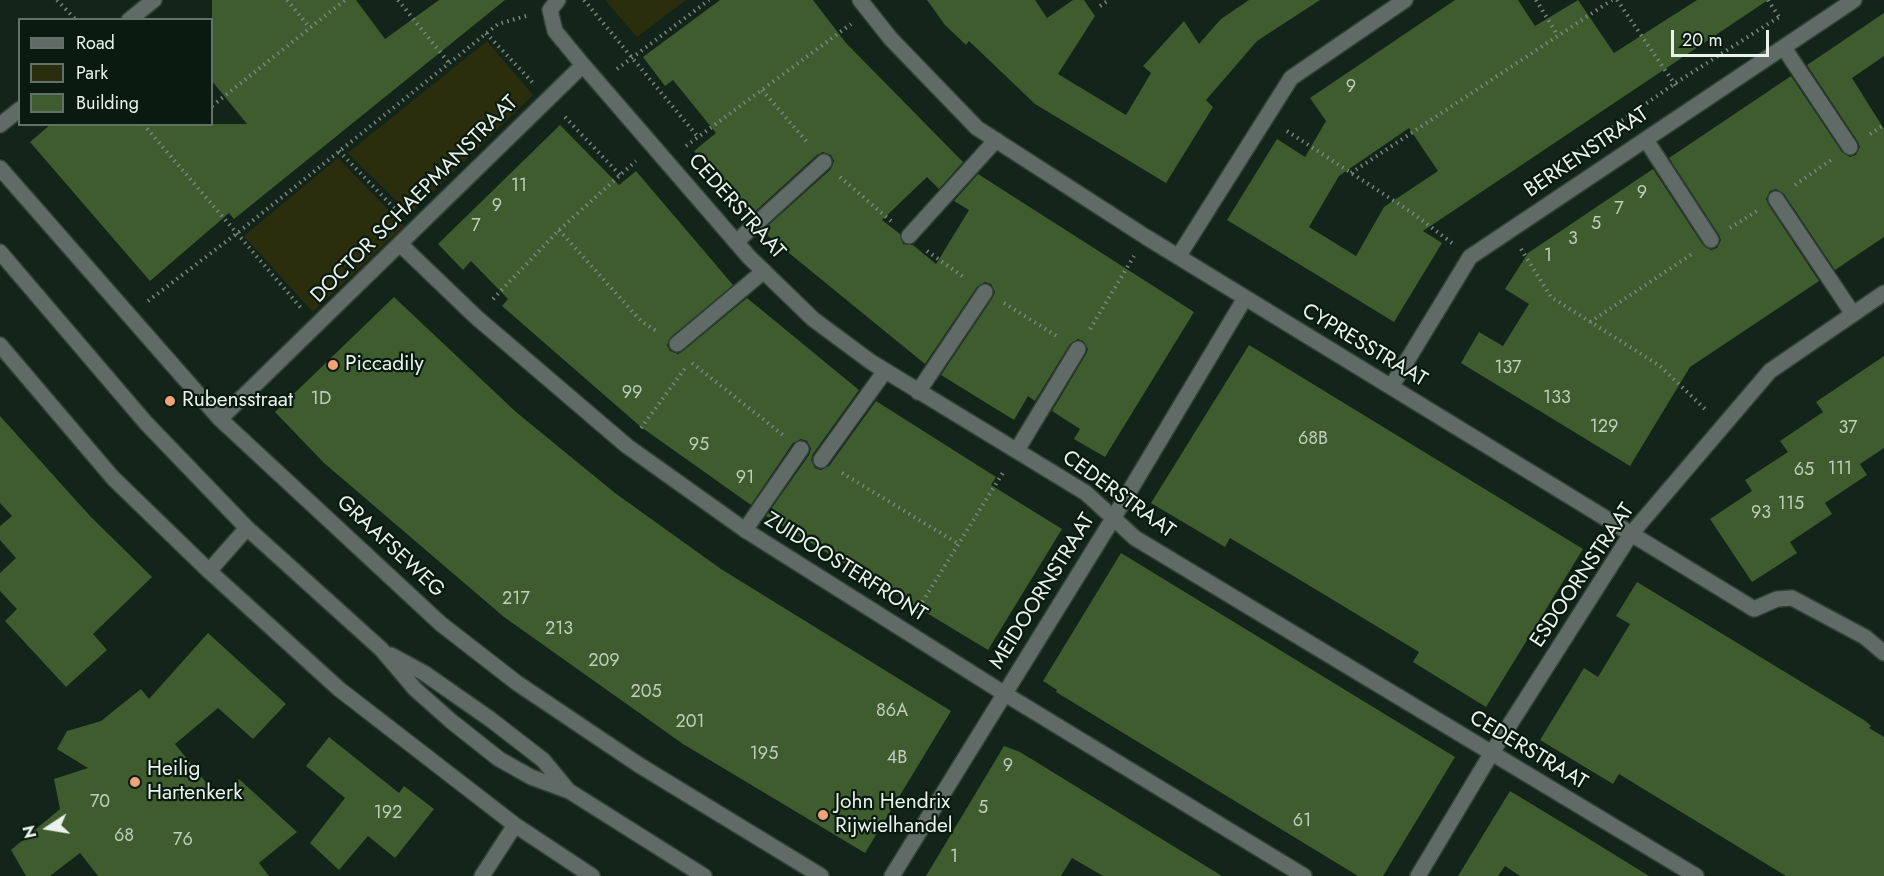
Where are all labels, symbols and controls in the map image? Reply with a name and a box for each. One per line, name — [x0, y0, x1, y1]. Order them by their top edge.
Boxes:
legend — [18, 18, 213, 126]
scale bar — [1674, 18, 1772, 56]
text: 20 m — [1682, 27, 1722, 53]
text: Road — [76, 30, 115, 56]
text: Park — [76, 60, 108, 86]
house number: 9 — [1346, 77, 1356, 99]
text: Building — [76, 90, 139, 116]
street label: DOCTOR SCHAEPMANSTRAAT — [306, 91, 524, 309]
street label: BERKENSTRAAT — [1520, 102, 1654, 204]
street label: CEDERSTRAAT — [682, 149, 790, 265]
house number: 11 — [511, 176, 527, 198]
house number: 9 — [1637, 183, 1647, 205]
house number: 9 — [492, 196, 502, 218]
house number: 7 — [1614, 199, 1624, 221]
house number: 5 — [1591, 214, 1601, 236]
house number: 7 — [471, 216, 481, 238]
house number: 3 — [1568, 229, 1578, 251]
house number: 1 — [1544, 246, 1552, 268]
street label: CYPRESSTRAAT — [1297, 299, 1431, 393]
place label: Piccadily — [345, 352, 424, 378]
marker: Piccadily — [326, 358, 340, 372]
house number: 137 — [1494, 358, 1522, 380]
house number: 99 — [622, 383, 642, 405]
place label: Rubensstraat — [182, 388, 293, 414]
house number: 133 — [1543, 388, 1571, 410]
house number: 1D — [311, 389, 331, 411]
marker: Rubensstraat — [163, 394, 177, 408]
house number: 129 — [1590, 417, 1618, 439]
house number: 37 — [1838, 418, 1858, 440]
house number: 68B — [1298, 429, 1328, 451]
house number: 95 — [689, 435, 709, 457]
street label: CEDERSTRAAT — [1057, 446, 1179, 544]
house number: 111 — [1828, 459, 1852, 481]
house number: 65 — [1794, 460, 1814, 482]
house number: 91 — [736, 468, 754, 490]
street label: GRAAFSEWEG — [331, 491, 449, 603]
house number: 115 — [1778, 494, 1804, 516]
street label: ESDOORNSTRAAT — [1526, 499, 1640, 653]
house number: 93 — [1751, 503, 1771, 525]
street label: ZUIDOOSTERFRONT — [759, 508, 931, 628]
street label: MEIDOORNSTRAAT — [985, 509, 1101, 675]
house number: 217 — [502, 589, 530, 611]
house number: 213 — [545, 619, 573, 641]
house number: 209 — [588, 651, 620, 673]
house number: 205 — [630, 682, 662, 704]
house number: 86A — [876, 701, 908, 723]
street label: CEDERSTRAAT — [1464, 706, 1592, 796]
house number: 201 — [675, 712, 705, 734]
house number: 195 — [750, 744, 778, 766]
house number: 4B — [887, 748, 907, 770]
house number: 9 — [1003, 756, 1013, 778]
place label: Heilig Hartenkerk — [147, 757, 242, 807]
marker: Heilig Hartenkerk — [128, 775, 142, 789]
place label: John Hendrix Rijwielhandel — [835, 790, 953, 840]
house number: 70 — [90, 792, 110, 814]
north arrow — [18, 798, 78, 858]
house number: 5 — [978, 798, 988, 820]
house number: 192 — [374, 803, 402, 825]
marker: John Hendrix Rijwielhandel — [816, 808, 830, 822]
house number: 61 — [1293, 811, 1311, 833]
text: N — [17, 823, 42, 840]
house number: 68 — [114, 826, 134, 848]
house number: 76 — [173, 830, 193, 852]
house number: 1 — [950, 847, 958, 869]

